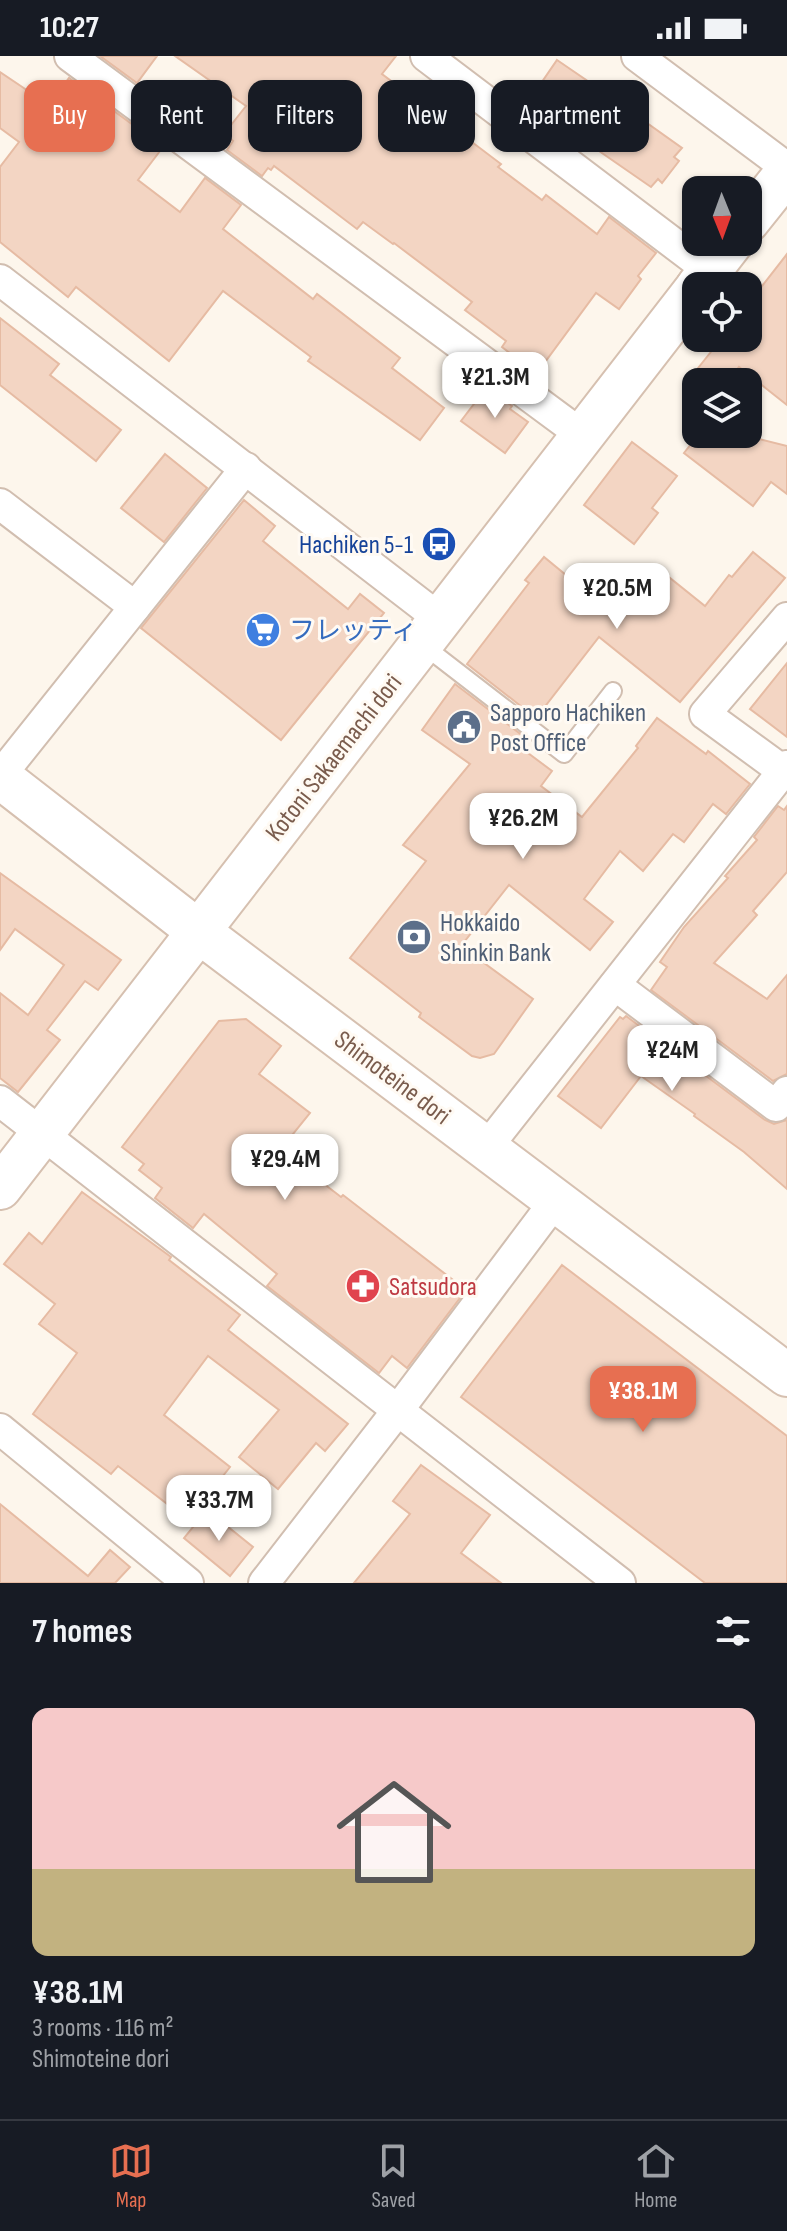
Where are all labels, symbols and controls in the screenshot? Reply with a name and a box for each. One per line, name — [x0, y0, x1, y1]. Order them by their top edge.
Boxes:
text: 10:27 — [40, 10, 99, 46]
chip: Buy — [24, 80, 115, 152]
chip: Rent — [131, 80, 232, 152]
chip: Filters — [248, 80, 362, 152]
chip: New — [378, 80, 475, 152]
chip: Apartment — [491, 80, 649, 152]
north arrow — [682, 176, 762, 256]
map controls — [682, 176, 762, 448]
button: locate — [682, 272, 762, 352]
pin: ¥21.3M — [430, 352, 560, 420]
text: ¥21.3M — [460, 362, 530, 393]
button: layers — [682, 368, 762, 448]
bus stop icon: Hachiken 5-1 — [420, 525, 458, 563]
place label: Hachiken 5-1 — [299, 530, 413, 561]
pin: ¥20.5M — [552, 563, 682, 631]
text: ¥20.5M — [582, 573, 652, 604]
supermarket icon: フレッティ — [244, 611, 282, 649]
place label: フレッティ — [289, 616, 417, 647]
street label: Kotoni Sakaemachi dori — [259, 668, 409, 848]
place label: Sapporo Hachiken Post Office — [490, 698, 646, 759]
public building icon: Sapporo Hachiken Post Office — [445, 708, 483, 746]
pin: ¥26.2M — [458, 793, 588, 861]
text: ¥26.2M — [488, 803, 558, 834]
place label: Hokkaido Shinkin Bank — [440, 908, 551, 969]
bank icon: Hokkaido Shinkin Bank — [395, 918, 433, 956]
street label: Shimoteine dori — [328, 1025, 456, 1132]
pin: ¥24M — [625, 1025, 719, 1093]
text: ¥24M — [645, 1035, 699, 1066]
pin: ¥29.4M — [220, 1134, 350, 1202]
text: ¥29.4M — [249, 1144, 321, 1175]
pharmacy icon: Satsudora — [344, 1267, 382, 1305]
place label: Satsudora — [389, 1272, 477, 1303]
pin: ¥38.1M — [578, 1366, 708, 1434]
text: ¥38.1M — [608, 1376, 678, 1407]
pin: ¥33.7M — [154, 1475, 284, 1543]
text: ¥33.7M — [184, 1485, 254, 1516]
icon: filters — [711, 1609, 755, 1653]
text: 7 homes — [32, 1611, 132, 1652]
icon: home — [322, 1760, 466, 1904]
text: ¥38.1M — [32, 1972, 123, 2013]
text: 3 rooms · 116 m² — [32, 2013, 174, 2044]
text: Shimoteine dori — [32, 2044, 169, 2075]
tab: Map — [109, 2139, 153, 2214]
tab: Saved — [371, 2139, 416, 2214]
tab: Home — [634, 2139, 678, 2214]

